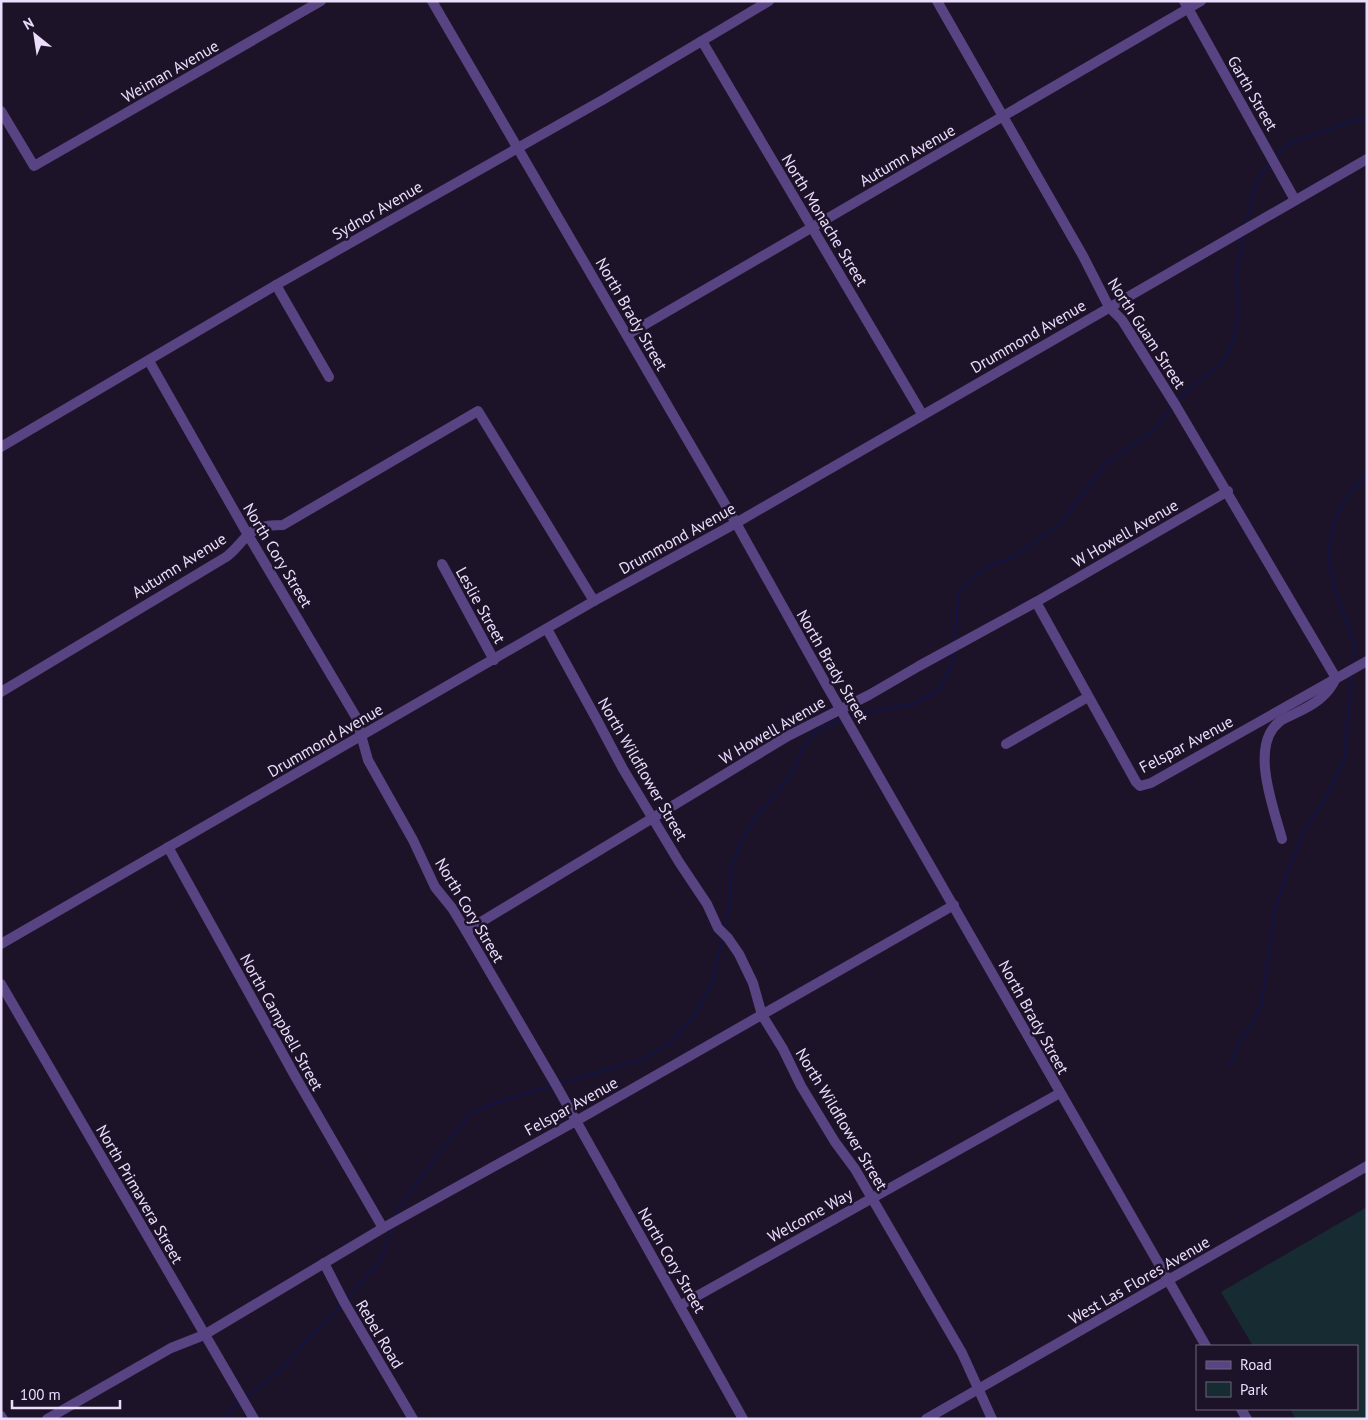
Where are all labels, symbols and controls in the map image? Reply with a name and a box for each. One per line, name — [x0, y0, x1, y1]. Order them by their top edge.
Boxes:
north arrow — [10, 10, 60, 60]
text: N — [20, 14, 37, 34]
street label: Weiman Avenue — [118, 35, 222, 107]
street label: Garth Street — [1224, 52, 1283, 134]
street label: Autumn Avenue — [855, 119, 959, 191]
street label: North Monache Street — [778, 150, 873, 290]
street label: Sydnor Avenue — [328, 176, 426, 244]
street label: North Brady Street — [592, 254, 673, 375]
street label: North Guam Street — [1104, 274, 1191, 393]
street label: Drummond Avenue — [967, 295, 1089, 377]
street label: W Howell Avenue — [1068, 495, 1182, 571]
street label: Drummond Avenue — [615, 498, 739, 578]
street label: North Cory Street — [239, 499, 317, 611]
street label: Autumn Avenue — [128, 528, 230, 602]
street label: Leslie Street — [452, 563, 510, 647]
street label: North Brady Street — [793, 606, 874, 727]
street label: W Howell Avenue — [715, 692, 829, 768]
street label: North Wildflower Street — [594, 694, 693, 845]
street label: Drummond Avenue — [264, 699, 386, 781]
street label: Felspar Avenue — [1136, 711, 1236, 777]
street label: North Cory Street — [431, 854, 509, 966]
street label: North Campbell Street — [236, 950, 328, 1094]
street label: North Brady Street — [994, 957, 1074, 1078]
street label: North Wildflower Street — [792, 1044, 893, 1194]
street label: Felspar Avenue — [521, 1072, 621, 1140]
street label: North Primavera Street — [92, 1121, 188, 1267]
street label: Welcome Way — [764, 1183, 856, 1247]
street label: North Cory Street — [634, 1204, 711, 1317]
street label: West Las Flores Avenue — [1065, 1231, 1213, 1329]
street label: Rebel Road — [352, 1296, 408, 1372]
legend — [1196, 1345, 1358, 1410]
text: Road — [1240, 1355, 1272, 1374]
scale bar — [12, 1378, 120, 1410]
text: Park — [1240, 1380, 1268, 1399]
text: 100 m — [20, 1385, 61, 1404]

